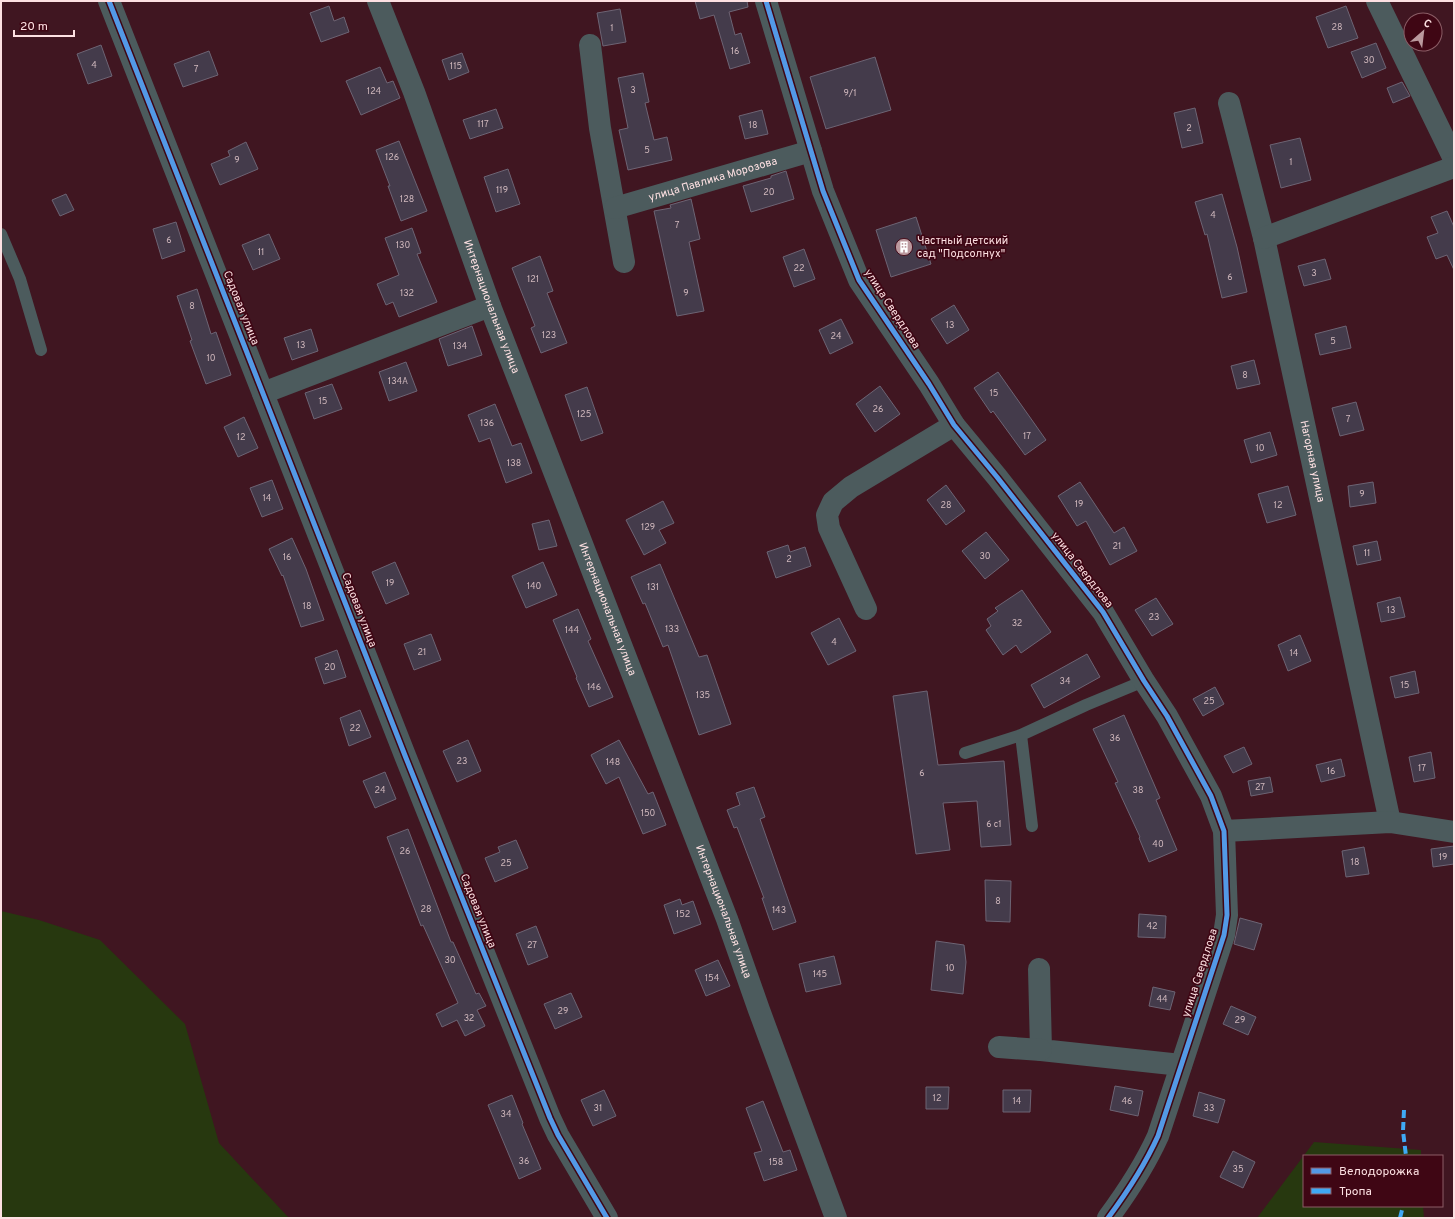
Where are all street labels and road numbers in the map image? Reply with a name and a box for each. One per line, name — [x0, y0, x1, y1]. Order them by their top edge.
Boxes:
street label: улица Павлика Морозова — [647, 154, 779, 205]
street label: Интернациональная улица — [460, 238, 523, 376]
street label: улица Свердлова — [861, 267, 923, 352]
street label: Садовая улица — [220, 269, 262, 347]
street label: Нагорная улица — [1297, 419, 1328, 504]
street label: улица Свердлова — [1048, 529, 1116, 611]
street label: Интернациональная улица — [575, 541, 639, 678]
street label: Садовая улица — [338, 571, 380, 650]
street label: Интернациональная улица — [692, 843, 754, 981]
street label: Садовая улица — [457, 872, 499, 950]
street label: улица Свердлова — [1179, 927, 1221, 1019]

